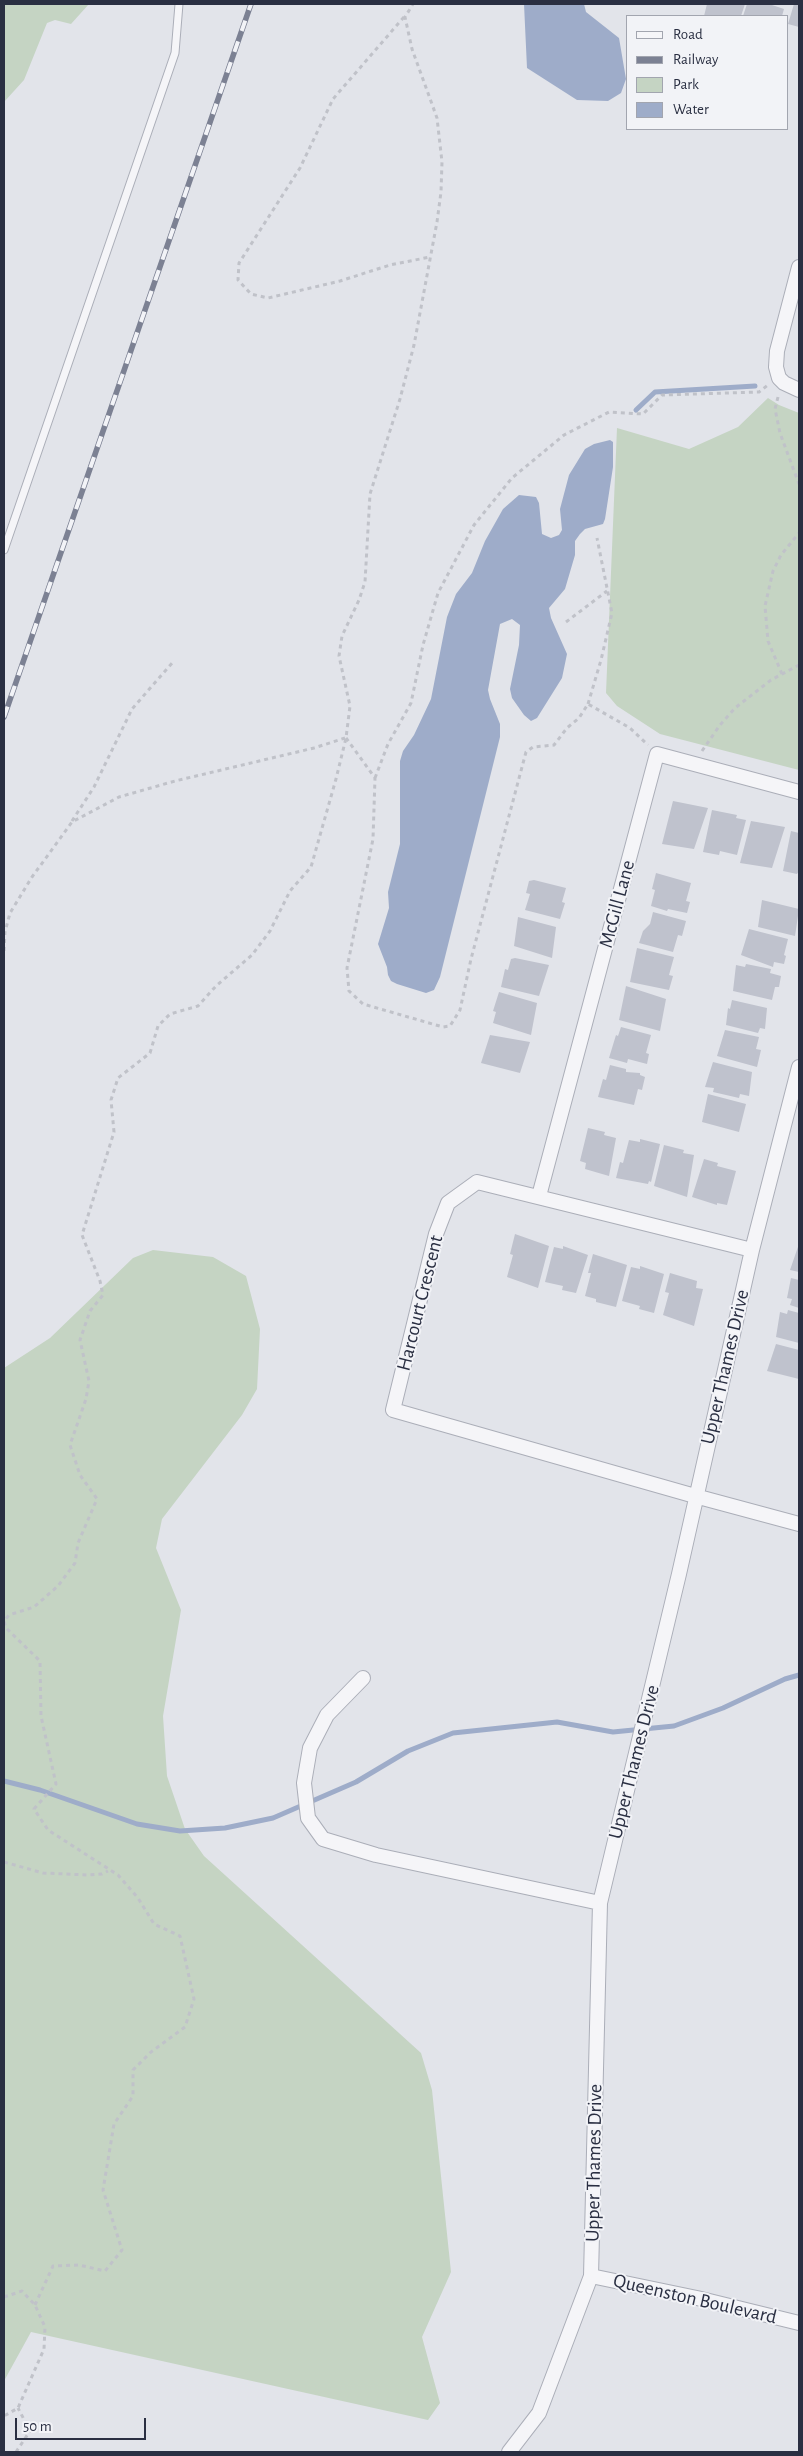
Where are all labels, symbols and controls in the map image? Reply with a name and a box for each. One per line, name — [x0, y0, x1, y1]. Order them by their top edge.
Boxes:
legend — [626, 15, 788, 130]
text: Road — [673, 27, 703, 42]
text: Railway — [673, 52, 718, 67]
text: Park — [673, 77, 699, 92]
text: Water — [673, 102, 709, 117]
street label: McGill Lane — [594, 857, 640, 951]
street label: Harcourt Crescent — [392, 1233, 448, 1373]
street label: Upper Thames Drive — [696, 1287, 754, 1447]
street label: Upper Thames Drive — [603, 1682, 665, 1842]
street label: Upper Thames Drive — [581, 2084, 607, 2242]
street label: Queenston Boulevard — [611, 2269, 779, 2329]
scale bar — [18, 2408, 149, 2440]
text: 50 m — [23, 2419, 52, 2434]

